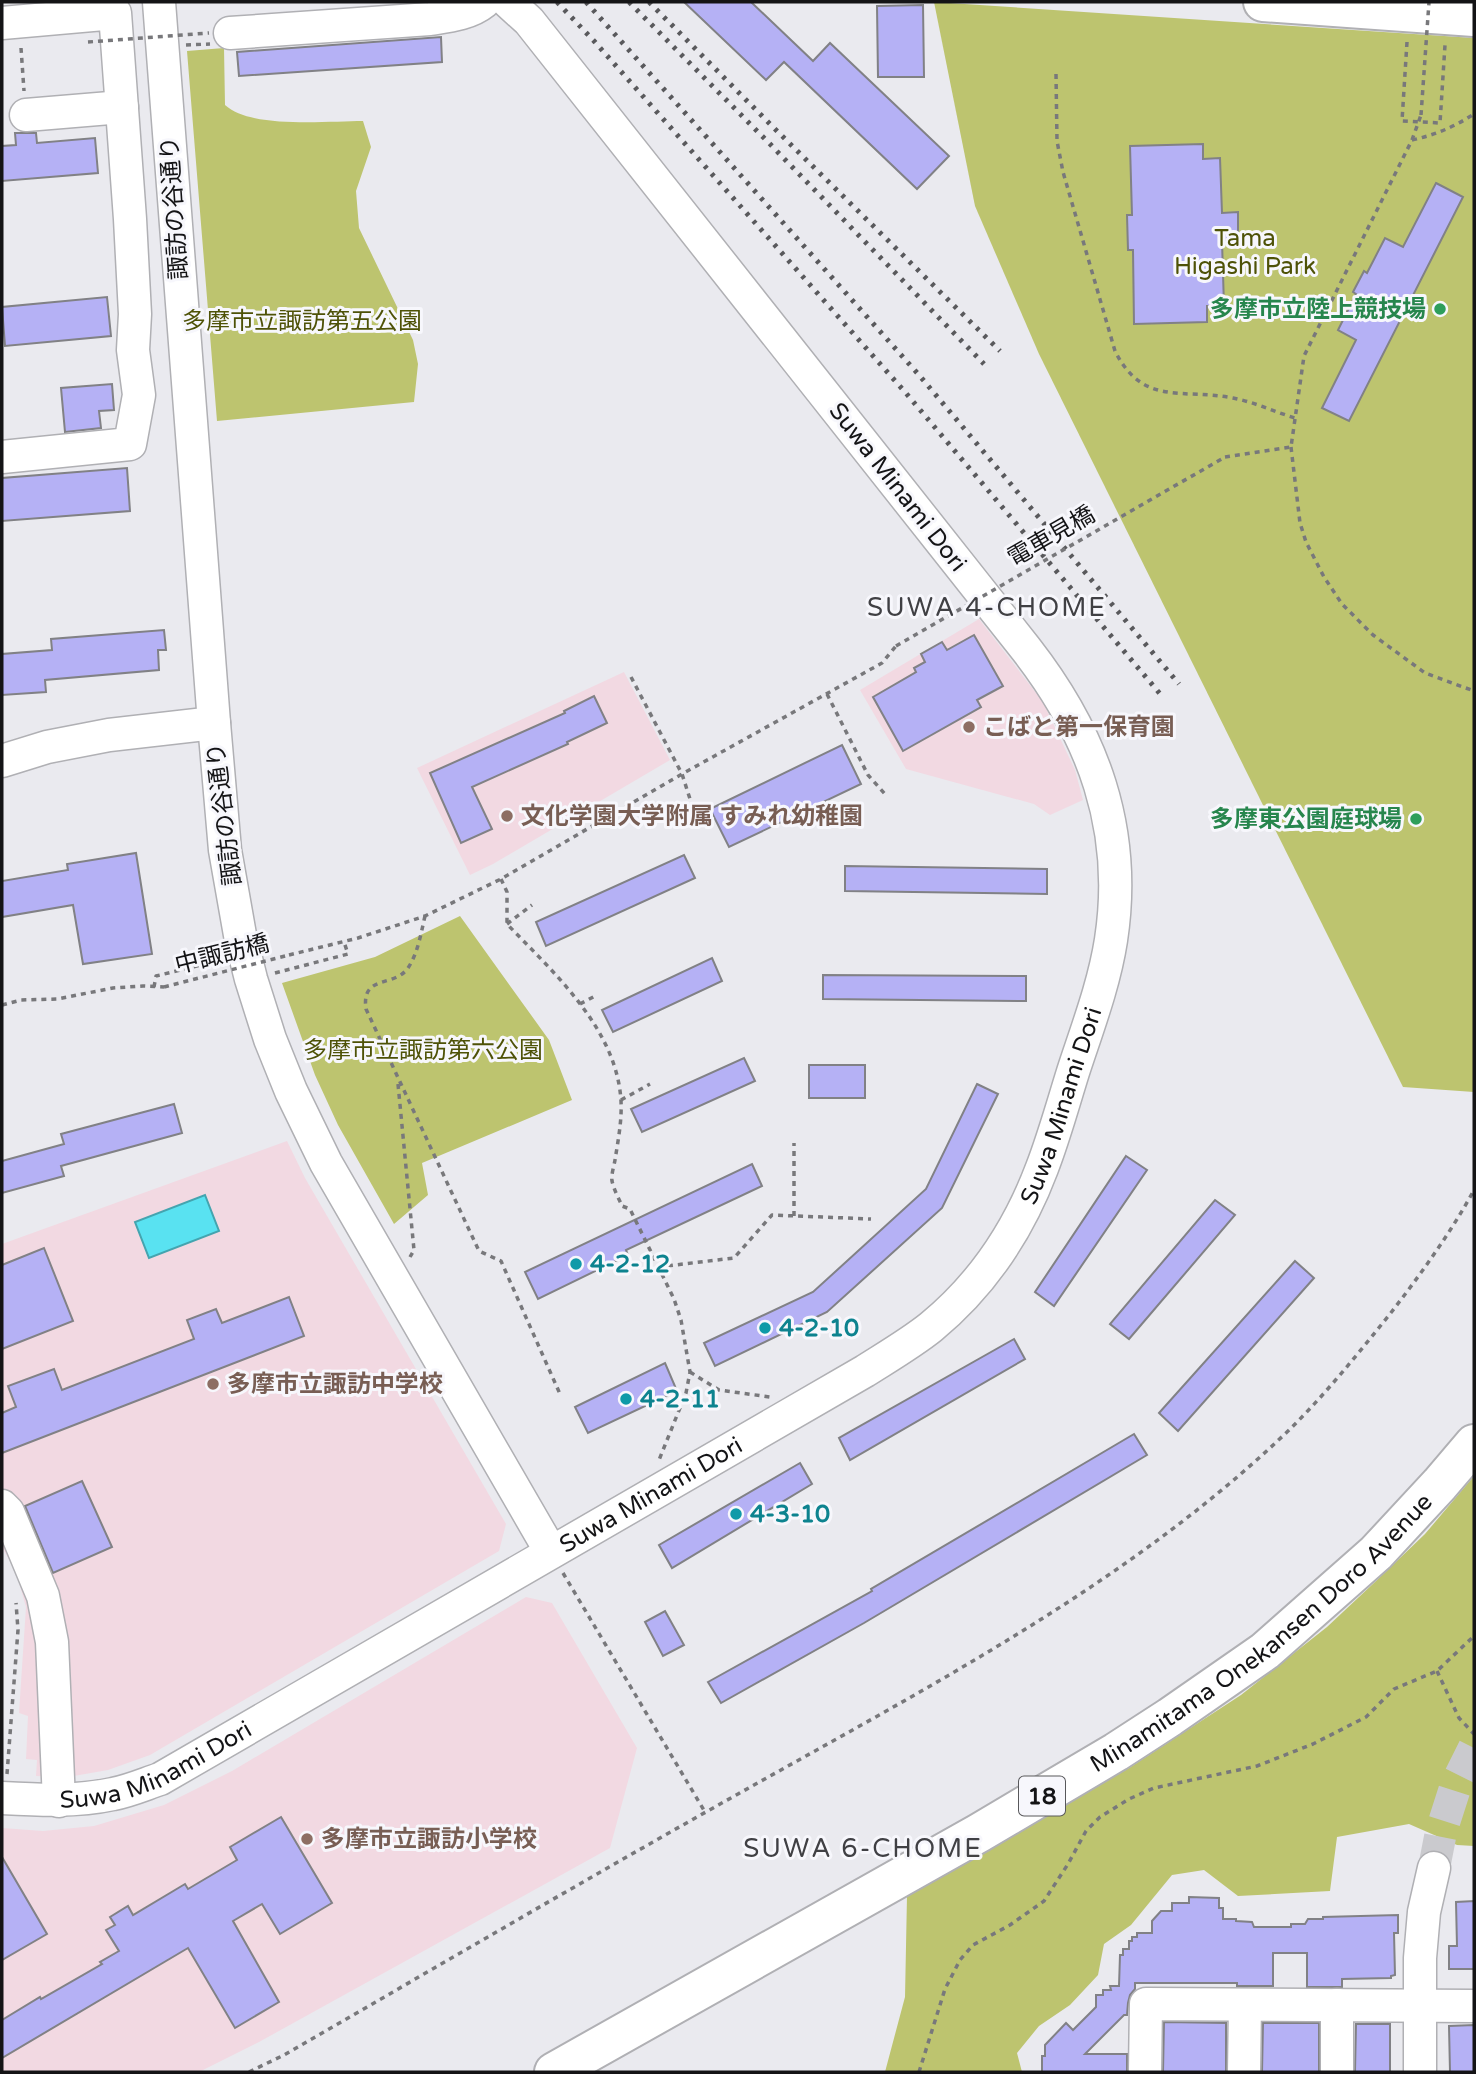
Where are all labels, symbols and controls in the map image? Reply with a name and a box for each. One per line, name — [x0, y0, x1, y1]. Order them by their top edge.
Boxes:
street label: 諏訪の谷通り — [155, 135, 194, 281]
park label: Tama Higashi Park — [1174, 224, 1316, 281]
place label: 多摩市立陸上競技場 — [1210, 295, 1426, 324]
marker: 多摩市立陸上競技場 — [1432, 301, 1448, 317]
park label: 多摩市立諏訪第五公園 — [182, 307, 422, 336]
street label: Suwa Minami Dori — [823, 397, 973, 578]
street label: 電車見橋 — [1002, 500, 1100, 573]
district label: SUWA 4-CHOME — [867, 592, 1107, 623]
place label: こばと第一保育園 — [983, 713, 1175, 742]
marker: こばと第一保育園 — [961, 719, 977, 735]
street label: 諏訪の谷通り — [201, 741, 248, 887]
place label: 文化学園大学附属 すみれ幼稚園 — [521, 802, 863, 831]
place label: 多摩東公園庭球場 — [1210, 805, 1402, 834]
marker: 文化学園大学附属 すみれ幼稚園 — [499, 808, 515, 824]
marker: 多摩東公園庭球場 — [1408, 811, 1424, 827]
street label: 中諏訪橋 — [172, 929, 272, 980]
street label: Suwa Minami Dori — [1014, 1004, 1109, 1209]
park label: 多摩市立諏訪第六公園 — [303, 1036, 543, 1065]
place label: 4-2-12 — [590, 1250, 670, 1279]
marker: 4-2-12 — [568, 1256, 584, 1272]
place label: 4-2-10 — [779, 1314, 859, 1343]
marker: 4-2-10 — [757, 1320, 773, 1336]
place label: 多摩市立諏訪中学校 — [227, 1370, 443, 1399]
marker: 多摩市立諏訪中学校 — [205, 1376, 221, 1392]
place label: 4-2-11 — [640, 1385, 720, 1414]
marker: 4-2-11 — [618, 1391, 634, 1407]
street label: Suwa Minami Dori — [555, 1431, 748, 1560]
street label: Minamitama Onekansen Doro Avenue — [1085, 1488, 1439, 1779]
place label: 4-3-10 — [750, 1500, 830, 1529]
marker: 4-3-10 — [728, 1506, 744, 1522]
street label: Suwa Minami Dori — [59, 1715, 257, 1815]
road number: 18 — [1019, 1776, 1065, 1815]
place label: 多摩市立諏訪小学校 — [321, 1825, 537, 1854]
marker: 多摩市立諏訪小学校 — [299, 1831, 315, 1847]
district label: SUWA 6-CHOME — [743, 1833, 983, 1864]

